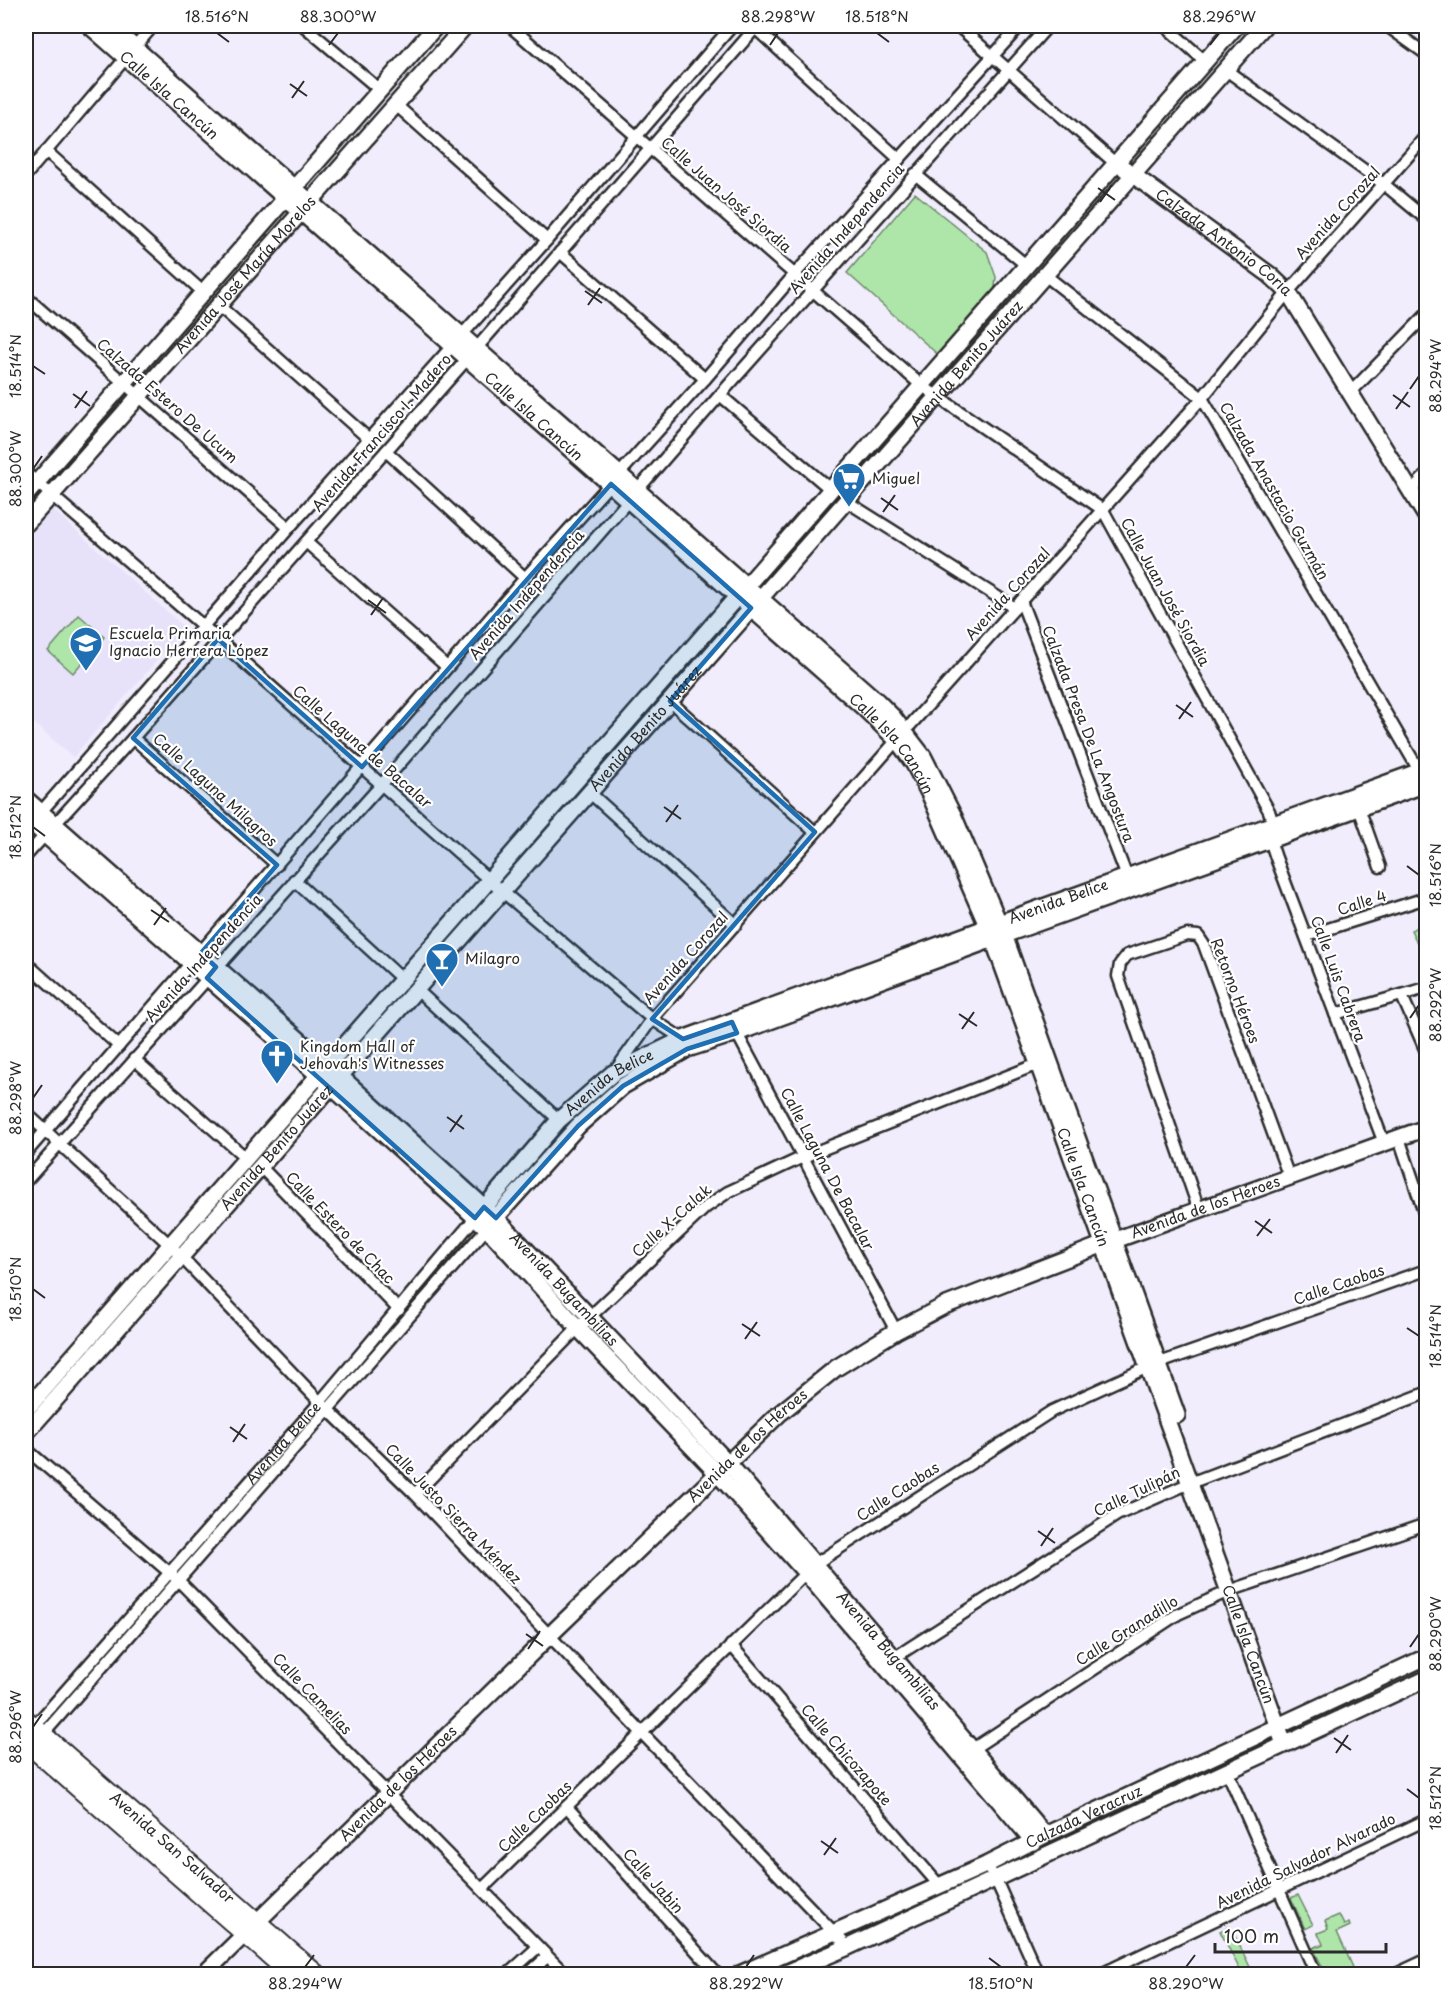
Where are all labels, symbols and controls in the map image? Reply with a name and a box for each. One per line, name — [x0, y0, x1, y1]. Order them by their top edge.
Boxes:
text: 18.516°N — [185, 4, 249, 27]
text: 88.300°W — [300, 4, 377, 27]
text: 88.298°W — [741, 4, 816, 27]
text: 18.518°N — [845, 4, 909, 27]
text: 88.296°W — [1182, 4, 1256, 27]
street label: Calle Isla Cancún — [115, 44, 224, 144]
street label: Calle Juan José Siordia — [656, 130, 798, 258]
street label: Avenida Independencia — [783, 157, 910, 298]
street label: Avenida Corozal — [1289, 160, 1385, 264]
street label: Calzada Antonio Coria — [1151, 182, 1299, 301]
street label: Avenida José María Morelos — [168, 190, 321, 358]
street label: Avenida Benito Juárez — [904, 295, 1027, 431]
street label: Calzada Estero De Ucum — [92, 332, 244, 468]
text: 18.514°N — [3, 334, 26, 398]
text: 88.294°W — [1423, 338, 1446, 413]
street label: Avenida Francisco I. Madero — [306, 348, 456, 516]
street label: Calle Isla Cancún — [480, 366, 589, 466]
street label: Calzada Anastacio Guzmán — [1215, 397, 1336, 584]
text: 88.300°W — [3, 430, 26, 507]
supermarket icon: Miguel — [831, 461, 867, 508]
place label: Miguel — [872, 466, 920, 489]
street label: Calle Juan José Siordia — [1116, 513, 1217, 670]
street label: Avenida Independencia — [463, 523, 590, 664]
street label: Avenida Corozal — [959, 541, 1055, 645]
place label: Escuela Primaria Ignacio Herrera López — [109, 621, 268, 661]
street label: Calzada Presa De La Angostura — [1037, 622, 1142, 846]
school or university icon: Escuela Primaria Ignacio Herrera López — [68, 625, 104, 672]
street label: Avenida Benito Juárez — [583, 660, 706, 796]
street label: Calle Laguna de Bacalar — [288, 679, 438, 813]
street label: Calle Isla Cancún — [845, 687, 940, 798]
street label: Calle Laguna Milagros — [149, 727, 284, 851]
text: 18.512°N — [3, 795, 26, 859]
text: 18.516°N — [1423, 843, 1446, 907]
street label: Avenida Belice — [1005, 872, 1111, 929]
street label: Calle 4 — [1334, 883, 1389, 920]
street label: Avenida Independencia — [139, 887, 268, 1026]
street label: Avenida Corozal — [637, 905, 733, 1009]
street label: Calle Luis Cabrera — [1306, 912, 1373, 1046]
street label: Retorno Héroes — [1206, 934, 1267, 1047]
bar icon: Milagro — [424, 941, 460, 988]
place label: Milagro — [465, 946, 520, 969]
text: 88.292°W — [1423, 967, 1446, 1042]
place label: Kingdom Hall of Jehovah's Witnesses — [300, 1034, 445, 1074]
church icon: Kingdom Hall of Jehovah's Witnesses — [259, 1038, 295, 1085]
street label: Avenida Belice — [559, 1042, 657, 1120]
text: 88.298°W — [3, 1060, 26, 1135]
street label: Avenida Benito Juárez — [214, 1079, 338, 1215]
street label: Calle Laguna De Bacalar — [776, 1083, 881, 1254]
street label: Calle Isla Cancún — [1052, 1124, 1116, 1249]
street label: Calle Estero de Chac — [281, 1165, 401, 1289]
street label: Avenida de los Héroes — [1127, 1169, 1283, 1243]
street label: Calle X-Calak — [626, 1178, 716, 1262]
street label: Avenida Bugambilias — [505, 1226, 625, 1351]
text: 18.510°N — [3, 1257, 26, 1321]
street label: Calle Caobas — [1290, 1257, 1387, 1310]
text: 18.514°N — [1423, 1304, 1446, 1368]
street label: Avenida de los Héroes — [681, 1382, 812, 1507]
street label: Avenida Belice — [239, 1396, 325, 1489]
street label: Calle Justo Sierra Méndez — [381, 1437, 528, 1589]
street label: Calle Caobas — [851, 1455, 943, 1526]
street label: Calle Tulipán — [1089, 1460, 1184, 1522]
street label: Calle Isla Cancún — [1217, 1581, 1281, 1707]
street label: Avenida Bugambilias — [832, 1585, 947, 1715]
street label: Calle Granadillo — [1070, 1589, 1182, 1671]
text: 88.290°W — [1423, 1596, 1446, 1672]
street label: Calle Camelias — [268, 1647, 358, 1739]
text: 88.296°W — [3, 1690, 26, 1764]
street label: Calle Chicozapote — [796, 1698, 898, 1810]
street label: Avenida de los Héroes — [333, 1719, 462, 1846]
text: 18.512°N — [1423, 1766, 1446, 1830]
street label: Calle Caobas — [492, 1775, 576, 1857]
street label: Calzada Veracruz — [1021, 1778, 1145, 1853]
street label: Avenida San Salvador — [105, 1785, 241, 1908]
street label: Avenida Salvador Alvarado — [1212, 1806, 1399, 1913]
street label: Calle Jabin — [618, 1842, 690, 1918]
scale bar — [1215, 1916, 1386, 1954]
text: 100 m — [1224, 1922, 1279, 1949]
text: 88.294°W — [268, 1971, 343, 1994]
text: 88.292°W — [709, 1971, 784, 1994]
text: 18.510°N — [969, 1971, 1033, 1994]
text: 88.290°W — [1148, 1971, 1224, 1994]

